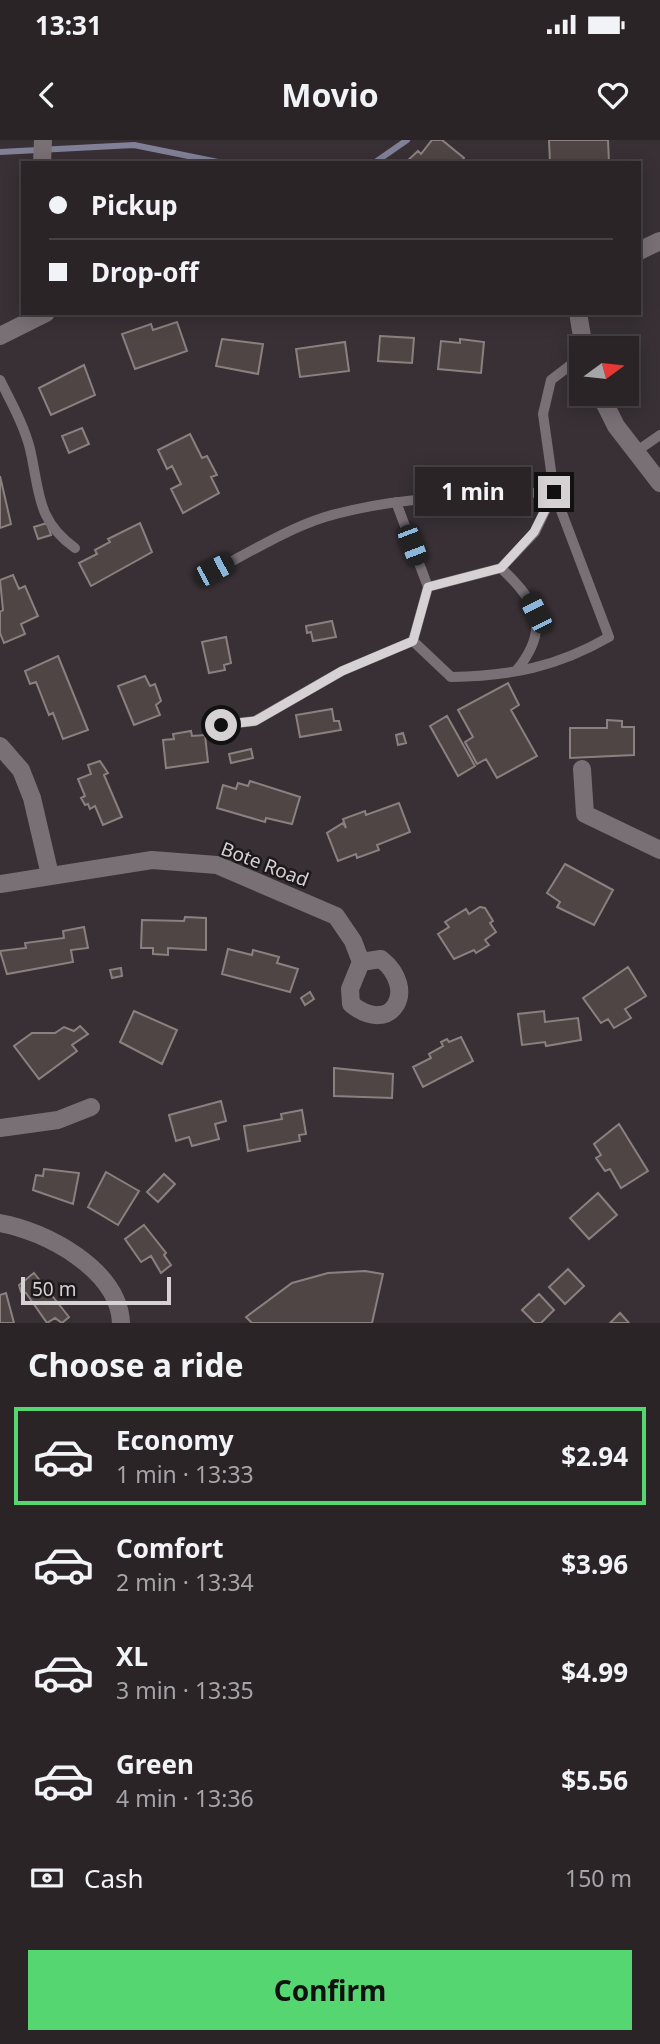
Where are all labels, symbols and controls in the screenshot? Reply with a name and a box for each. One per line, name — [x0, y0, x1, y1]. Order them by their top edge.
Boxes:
text: 13:31 — [35, 7, 102, 43]
text: Movio — [281, 73, 379, 116]
icon: back — [28, 76, 66, 114]
icon: heart — [594, 76, 632, 114]
text: Pickup — [91, 187, 178, 223]
text: Drop-off — [91, 254, 198, 290]
north arrow — [569, 336, 639, 406]
map controls — [569, 336, 639, 406]
callout: 1 min — [414, 468, 530, 516]
text: 1 min — [441, 475, 505, 507]
route end — [538, 476, 570, 508]
car — [395, 522, 430, 568]
car — [191, 551, 238, 589]
car — [518, 590, 555, 636]
route start — [205, 709, 237, 741]
street label: Bote Road — [217, 835, 313, 893]
scale bar — [21, 1274, 172, 1306]
text: 50 m — [32, 1276, 76, 1302]
text: Choose a ride — [28, 1343, 244, 1386]
text: Economy — [116, 1422, 234, 1458]
icon: car — [32, 1425, 95, 1488]
text: $2.94 — [561, 1438, 628, 1474]
text: 1 min · 13:33 — [116, 1458, 254, 1490]
text: Comfort — [116, 1530, 224, 1566]
icon: car — [32, 1533, 95, 1596]
text: $3.96 — [561, 1546, 628, 1582]
text: 2 min · 13:34 — [116, 1566, 254, 1598]
text: XL — [116, 1638, 148, 1674]
icon: car — [32, 1641, 95, 1704]
text: $4.99 — [561, 1654, 628, 1690]
text: 3 min · 13:35 — [116, 1674, 254, 1706]
text: Green — [116, 1746, 194, 1782]
icon: car — [32, 1749, 95, 1812]
text: $5.56 — [561, 1762, 628, 1798]
text: 4 min · 13:36 — [116, 1782, 254, 1814]
icon: cash — [28, 1859, 66, 1897]
text: Cash — [84, 1860, 144, 1896]
text: 150 m — [565, 1862, 632, 1894]
button: Confirm — [28, 1950, 632, 2030]

